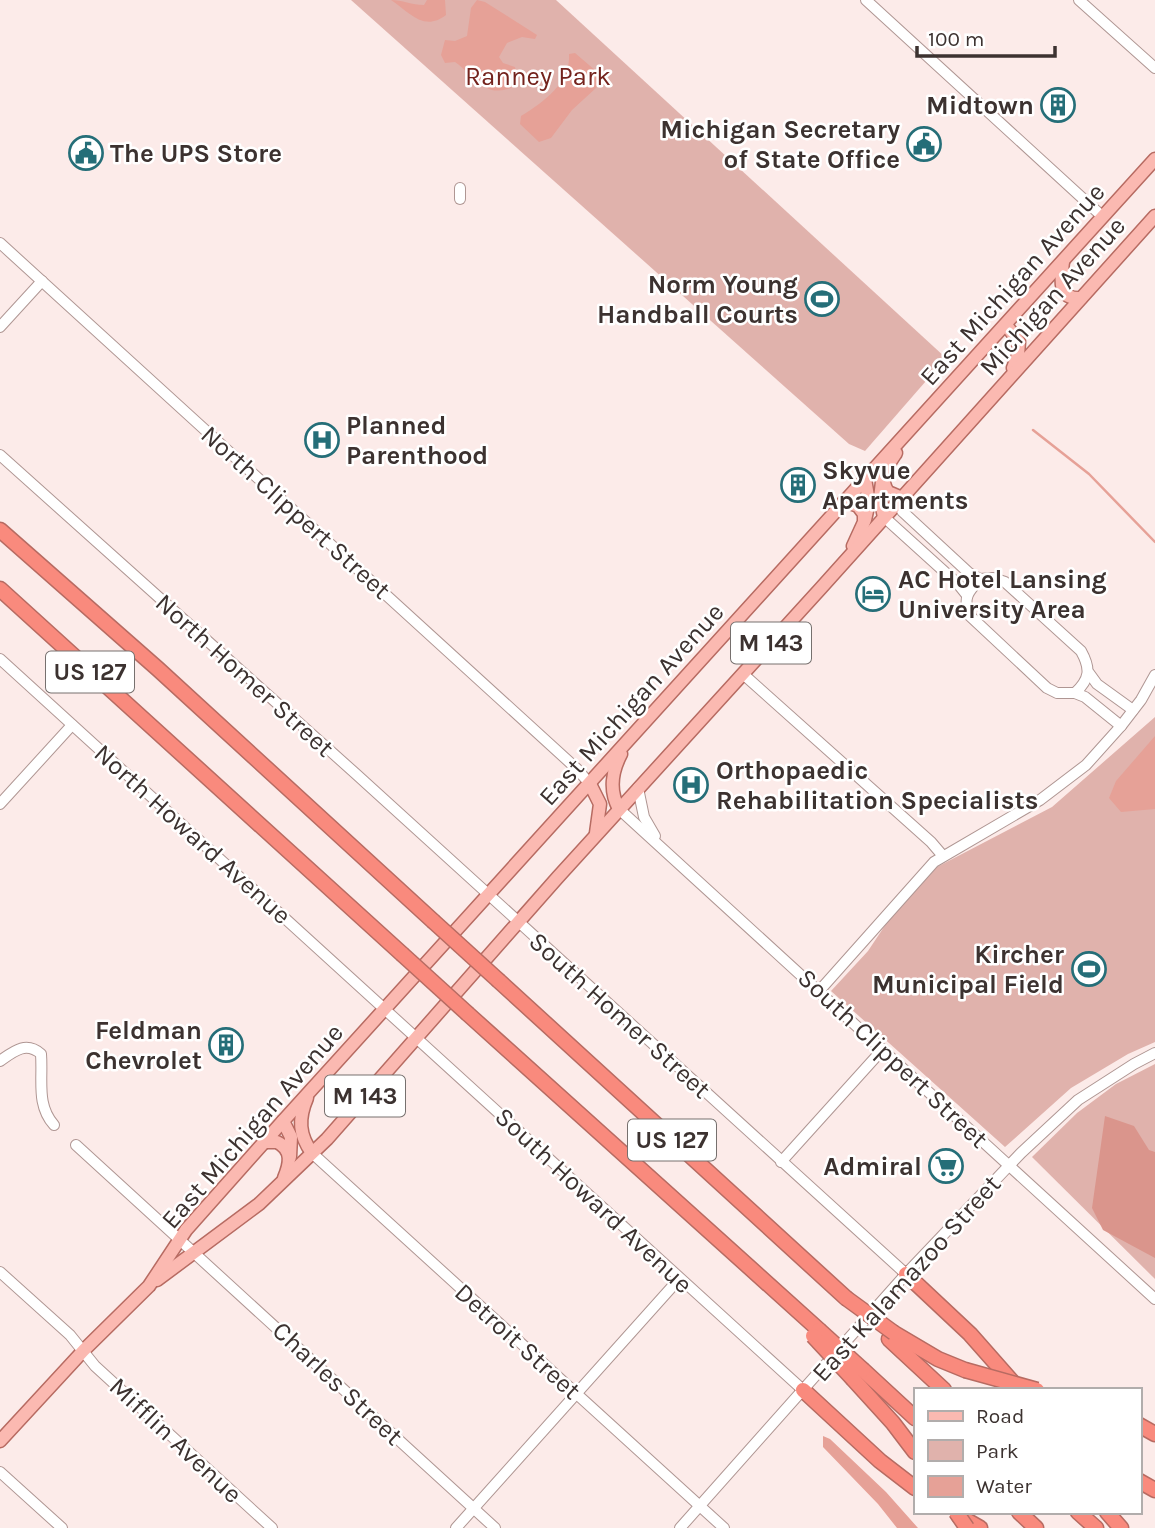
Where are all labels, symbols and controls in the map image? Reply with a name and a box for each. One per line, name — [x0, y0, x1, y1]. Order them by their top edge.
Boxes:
scale bar — [917, 14, 1055, 58]
text: 100 m — [928, 27, 985, 51]
park label: Ranney Park — [465, 61, 611, 92]
building icon: Midtown — [1039, 86, 1077, 124]
place label: Midtown — [926, 90, 1034, 121]
place label: Michigan Secretary of State Office — [660, 114, 900, 175]
public building icon: Michigan Secretary of State Office — [905, 125, 943, 163]
public building icon: The UPS Store — [67, 134, 105, 172]
place label: The UPS Store — [110, 138, 282, 169]
street label: East Michigan Avenue — [913, 176, 1111, 392]
street label: Michigan Avenue — [972, 210, 1132, 382]
place label: Norm Young Handball Courts — [597, 269, 798, 330]
sports icon: Norm Young Handball Courts — [803, 280, 841, 318]
place label: Planned Parenthood — [346, 410, 488, 471]
street label: North Clippert Street — [194, 419, 397, 606]
hospital icon: Planned Parenthood — [303, 421, 341, 459]
place label: Skyvue Apartments — [822, 455, 968, 516]
building icon: Skyvue Apartments — [779, 466, 817, 504]
place label: AC Hotel Lansing University Area — [898, 564, 1107, 625]
hotel icon: AC Hotel Lansing University Area — [854, 575, 892, 613]
street label: North Homer Street — [149, 587, 340, 764]
street label: East Michigan Avenue — [532, 597, 730, 812]
road number: M 143 — [731, 622, 811, 664]
road number: US 127 — [46, 652, 134, 692]
street label: North Howard Avenue — [88, 738, 298, 931]
place label: Orthopaedic Rehabilitation Specialists — [716, 755, 1038, 816]
hospital icon: Orthopaedic Rehabilitation Specialists — [672, 766, 710, 804]
street label: South Homer Street — [523, 926, 717, 1105]
place label: Kircher Municipal Field — [872, 939, 1065, 1000]
sports icon: Kircher Municipal Field — [1070, 950, 1108, 988]
street label: South Clippert Street — [791, 962, 994, 1155]
place label: Feldman Chevrolet — [85, 1015, 202, 1076]
street label: East Michigan Avenue — [155, 1017, 350, 1235]
building icon: Feldman Chevrolet — [207, 1026, 245, 1064]
road number: M 143 — [325, 1076, 405, 1116]
street label: South Howard Avenue — [489, 1101, 699, 1300]
road number: US 127 — [628, 1120, 716, 1160]
supermarket icon: Admiral — [927, 1147, 965, 1185]
place label: Admiral — [823, 1151, 922, 1182]
street label: East Kalamazoo Street — [805, 1169, 1007, 1388]
street label: Detroit Street — [448, 1277, 587, 1406]
street label: Charles Street — [266, 1315, 410, 1452]
street label: Mifflin Avenue — [103, 1371, 248, 1510]
legend — [914, 1388, 1141, 1514]
text: Road — [976, 1404, 1024, 1428]
text: Park — [976, 1439, 1019, 1463]
text: Water — [976, 1474, 1032, 1498]

